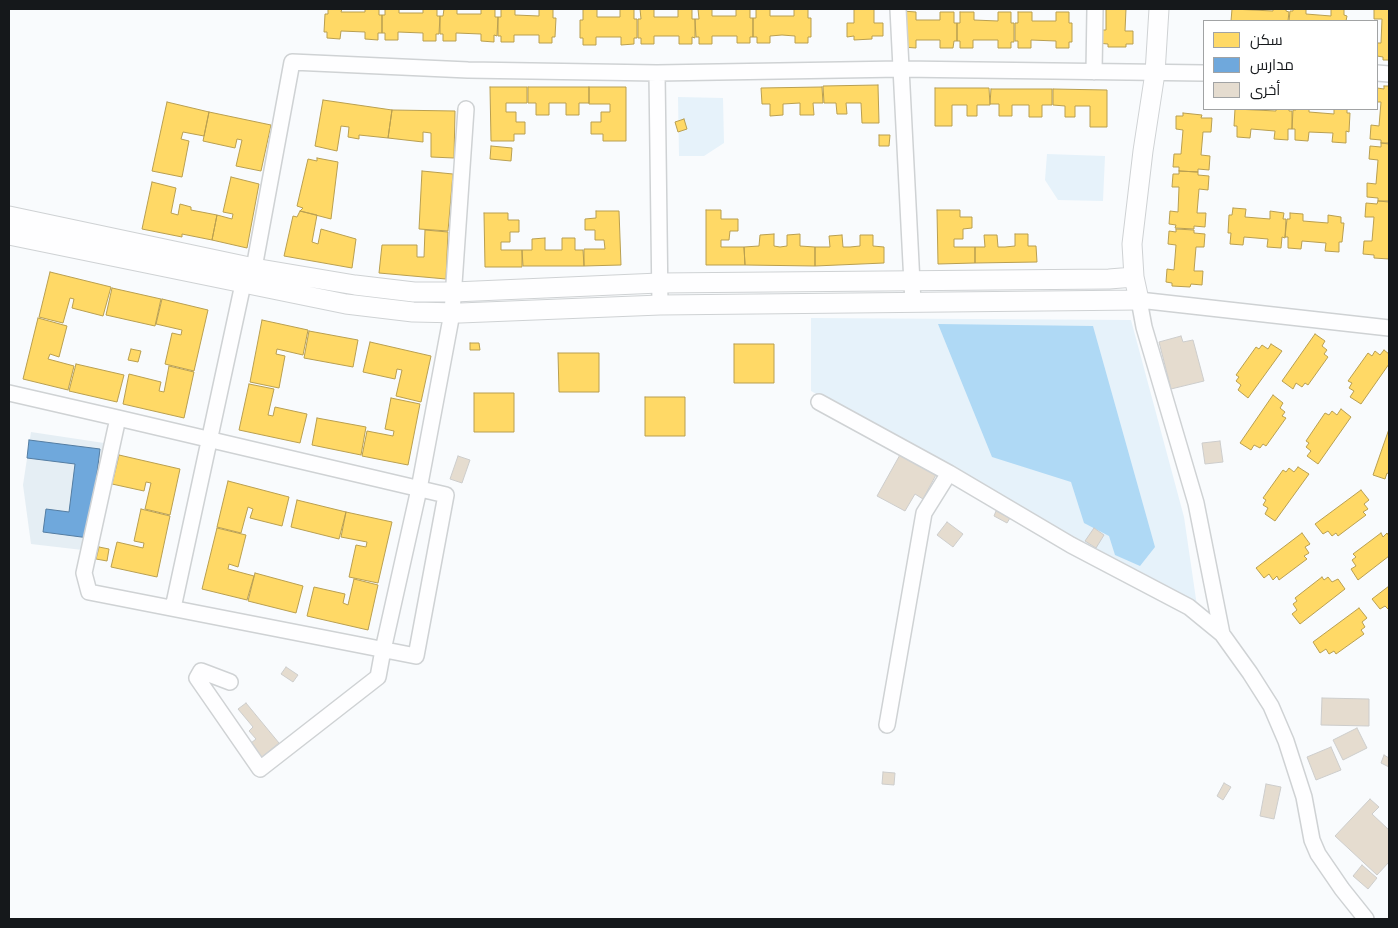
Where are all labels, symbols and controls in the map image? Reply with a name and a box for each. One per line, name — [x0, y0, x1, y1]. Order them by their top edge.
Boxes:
legend — [1203, 20, 1378, 110]
text: سكن — [1250, 30, 1283, 48]
text: مدارس — [1250, 55, 1294, 73]
text: أخرى — [1250, 80, 1280, 98]

